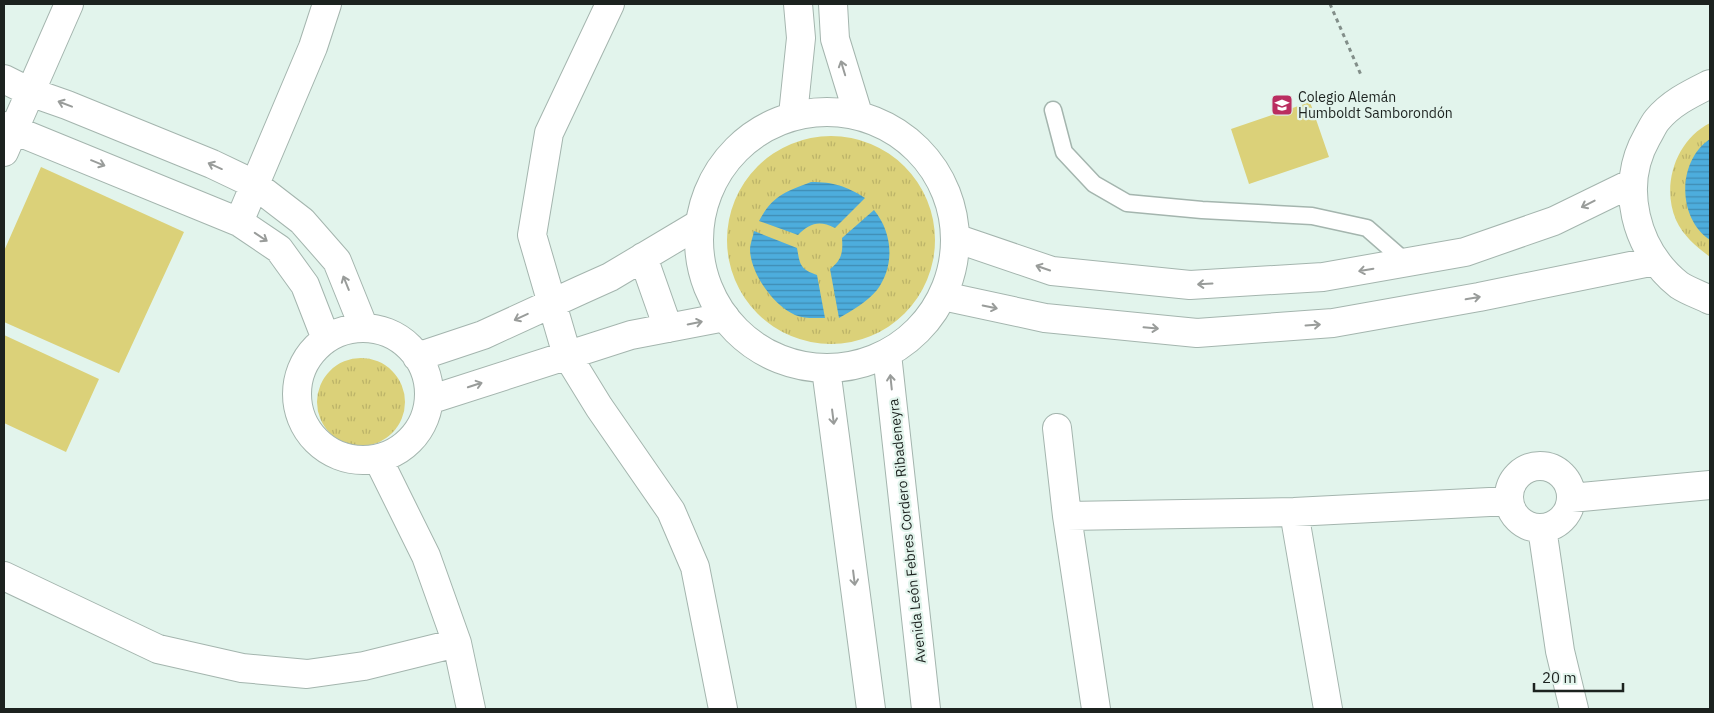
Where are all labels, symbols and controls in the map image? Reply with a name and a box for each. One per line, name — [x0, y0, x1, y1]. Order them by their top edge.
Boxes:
one-way arrow — [838, 60, 848, 76]
place label: Colegio Alemán Humboldt Samborondón — [1298, 88, 1453, 122]
school or university icon: Colegio Alemán Humboldt Samborondón — [1270, 93, 1294, 117]
one-way arrow — [58, 99, 73, 108]
one-way arrow — [90, 159, 105, 168]
one-way arrow — [208, 161, 223, 171]
one-way arrow — [1581, 200, 1596, 209]
one-way arrow — [254, 232, 268, 242]
one-way arrow — [1036, 262, 1052, 272]
one-way arrow — [1359, 265, 1375, 275]
one-way arrow — [341, 276, 350, 291]
one-way arrow — [1197, 280, 1213, 289]
one-way arrow — [1465, 293, 1481, 303]
one-way arrow — [982, 302, 998, 312]
one-way arrow — [514, 313, 529, 322]
one-way arrow — [687, 317, 703, 327]
one-way arrow — [1305, 320, 1321, 329]
one-way arrow — [1143, 323, 1159, 333]
one-way arrow — [886, 375, 895, 391]
one-way arrow — [467, 380, 482, 389]
street label: Avenida León Febres Cordero Ribadeneyra — [884, 397, 930, 664]
one-way arrow — [828, 409, 838, 425]
one-way arrow — [849, 570, 859, 586]
scale bar — [1534, 660, 1623, 692]
text: 20 m — [1542, 668, 1577, 687]

